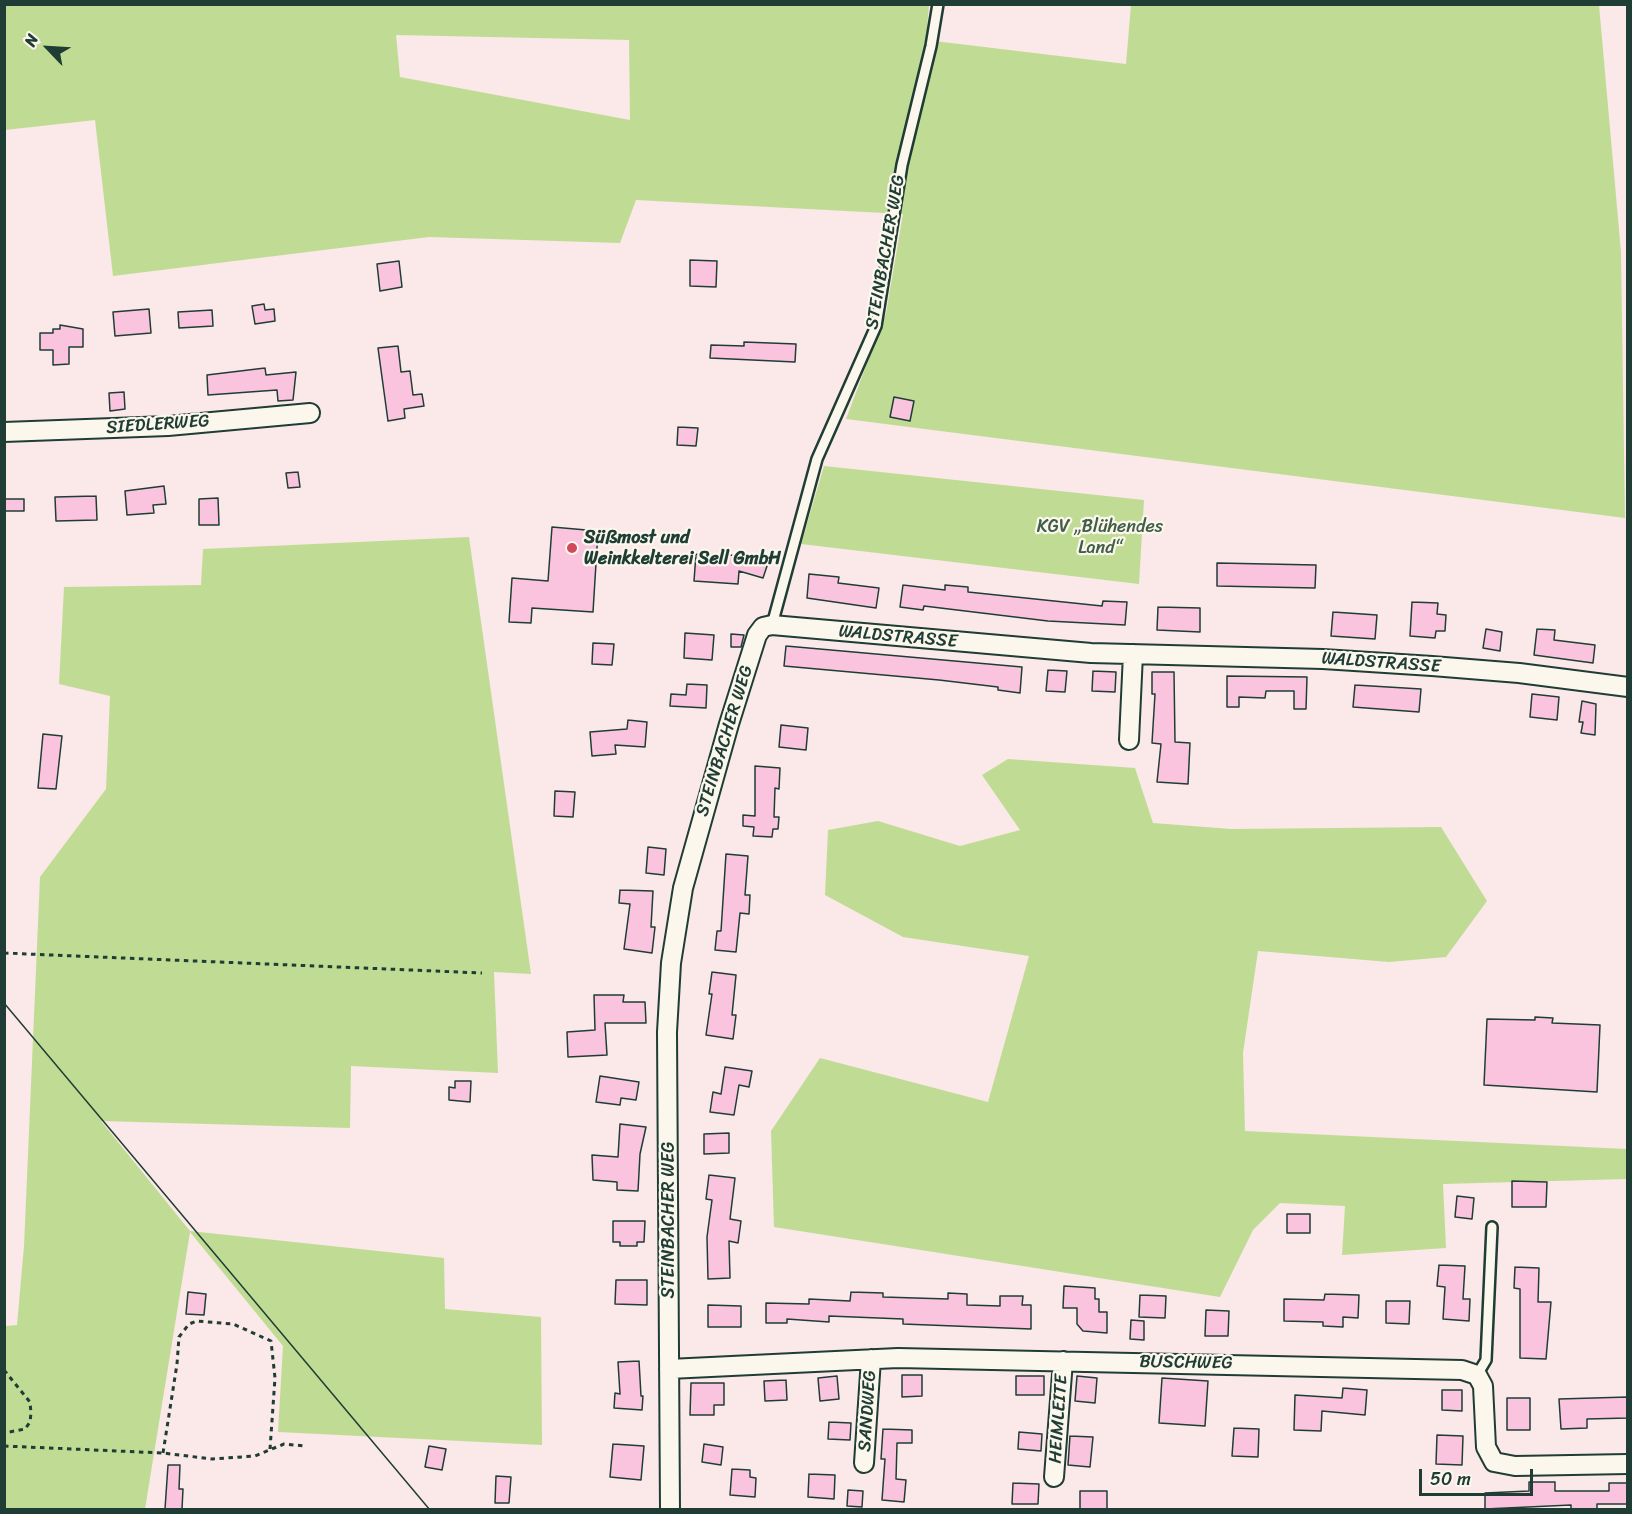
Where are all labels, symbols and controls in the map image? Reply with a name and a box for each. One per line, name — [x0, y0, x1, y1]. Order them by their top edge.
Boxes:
north arrow — [18, 18, 78, 78]
text: N — [16, 29, 47, 51]
street label: STEINBACHER WEG — [862, 173, 910, 331]
street label: SIEDLERWEG — [106, 411, 210, 439]
park label: KGV „Blühendes Land“ — [1037, 516, 1163, 558]
place label: Süßmost und Weinkkelterei Sell GmbH — [584, 527, 781, 570]
marker: Süßmost und Weinkkelterei Sell GmbH — [565, 541, 579, 555]
street label: WALDSTRASSE — [838, 621, 958, 653]
street label: WALDSTRASSE — [1321, 648, 1441, 678]
street label: STEINBACHER WEG — [692, 663, 758, 819]
street label: STEINBACHER WEG — [658, 1142, 680, 1298]
street label: BUSCHWEG — [1139, 1351, 1233, 1375]
street label: SANDWEG — [854, 1370, 882, 1452]
street label: HEIMLEITE — [1045, 1374, 1073, 1464]
scale bar — [1422, 1457, 1536, 1495]
text: 50 m — [1430, 1463, 1471, 1495]

